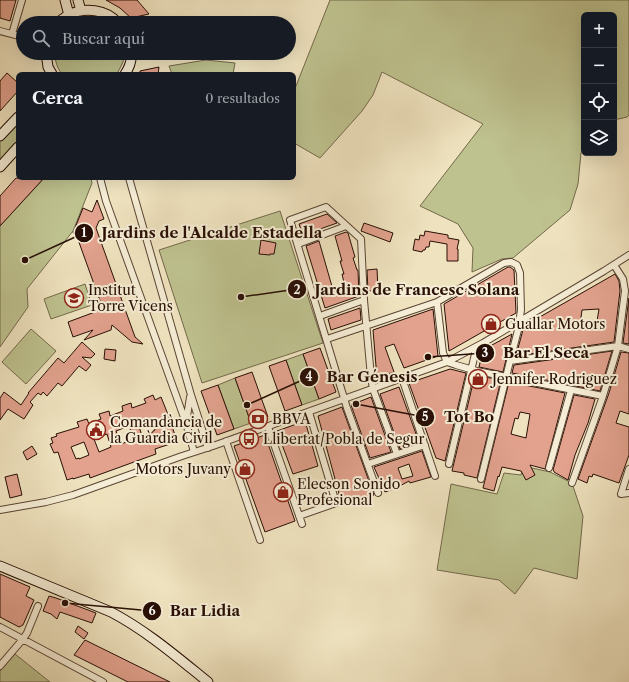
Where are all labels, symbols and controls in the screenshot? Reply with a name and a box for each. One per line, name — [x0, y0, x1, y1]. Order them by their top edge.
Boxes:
map controls — [581, 12, 617, 156]
button: + — [581, 12, 617, 48]
search box — [16, 16, 296, 60]
icon: search — [30, 27, 52, 49]
text: Buscar aquí — [62, 29, 145, 48]
button: − — [581, 48, 617, 84]
button: locate — [581, 84, 617, 120]
text: Cerca — [32, 88, 83, 108]
text: 0 resultados — [205, 90, 280, 106]
button: layers — [581, 120, 617, 156]
callout: Jardins de l'Alcalde Estadella — [74, 220, 331, 247]
text: Jardins de l'Alcalde Estadella — [99, 223, 323, 242]
text: 1 — [81, 225, 87, 240]
callout: Jardins de Francesc Solana — [287, 276, 528, 303]
text: Jardins de Francesc Solana — [311, 280, 520, 299]
place label: Institut Torre Vicens — [88, 281, 173, 315]
text: 2 — [293, 282, 301, 297]
school or university icon: Institut Torre Vicens — [63, 287, 85, 309]
shop icon: Guallar Motors — [480, 313, 502, 335]
place label: Guallar Motors — [505, 315, 605, 333]
callout: Bar El Secà — [475, 339, 598, 366]
text: Bar El Secà — [503, 343, 589, 362]
text: 3 — [482, 345, 489, 360]
callout: Bar Génesis — [299, 363, 426, 390]
text: Bar Génesis — [327, 367, 418, 386]
shop icon: Jennifer Rodriguez — [467, 368, 489, 390]
text: 4 — [305, 369, 313, 384]
place label: Jennifer Rodriguez — [490, 370, 617, 388]
callout: Tot Bo — [415, 403, 502, 430]
text: Tot Bo — [444, 407, 494, 426]
bank icon: BBVA — [247, 408, 269, 430]
text: 5 — [422, 409, 429, 424]
place label: BBVA — [272, 410, 311, 428]
place label: Comandància de la Guàrdia Civil — [110, 413, 222, 447]
public building icon: Comandància de la Guàrdia Civil — [85, 419, 107, 441]
bus stop icon: Llibertat/Pobla de Segur — [238, 428, 260, 450]
place label: Llibertat/Pobla de Segur — [263, 430, 424, 448]
shop icon: Motors Juvany — [234, 458, 256, 480]
place label: Motors Juvany — [135, 460, 231, 478]
place label: Elecson Sonido Profesional — [297, 475, 400, 509]
shop icon: Elecson Sonido Profesional — [272, 481, 294, 503]
callout: Bar Lidia — [142, 598, 249, 625]
text: Bar Lidia — [170, 601, 241, 620]
text: 6 — [148, 603, 156, 618]

